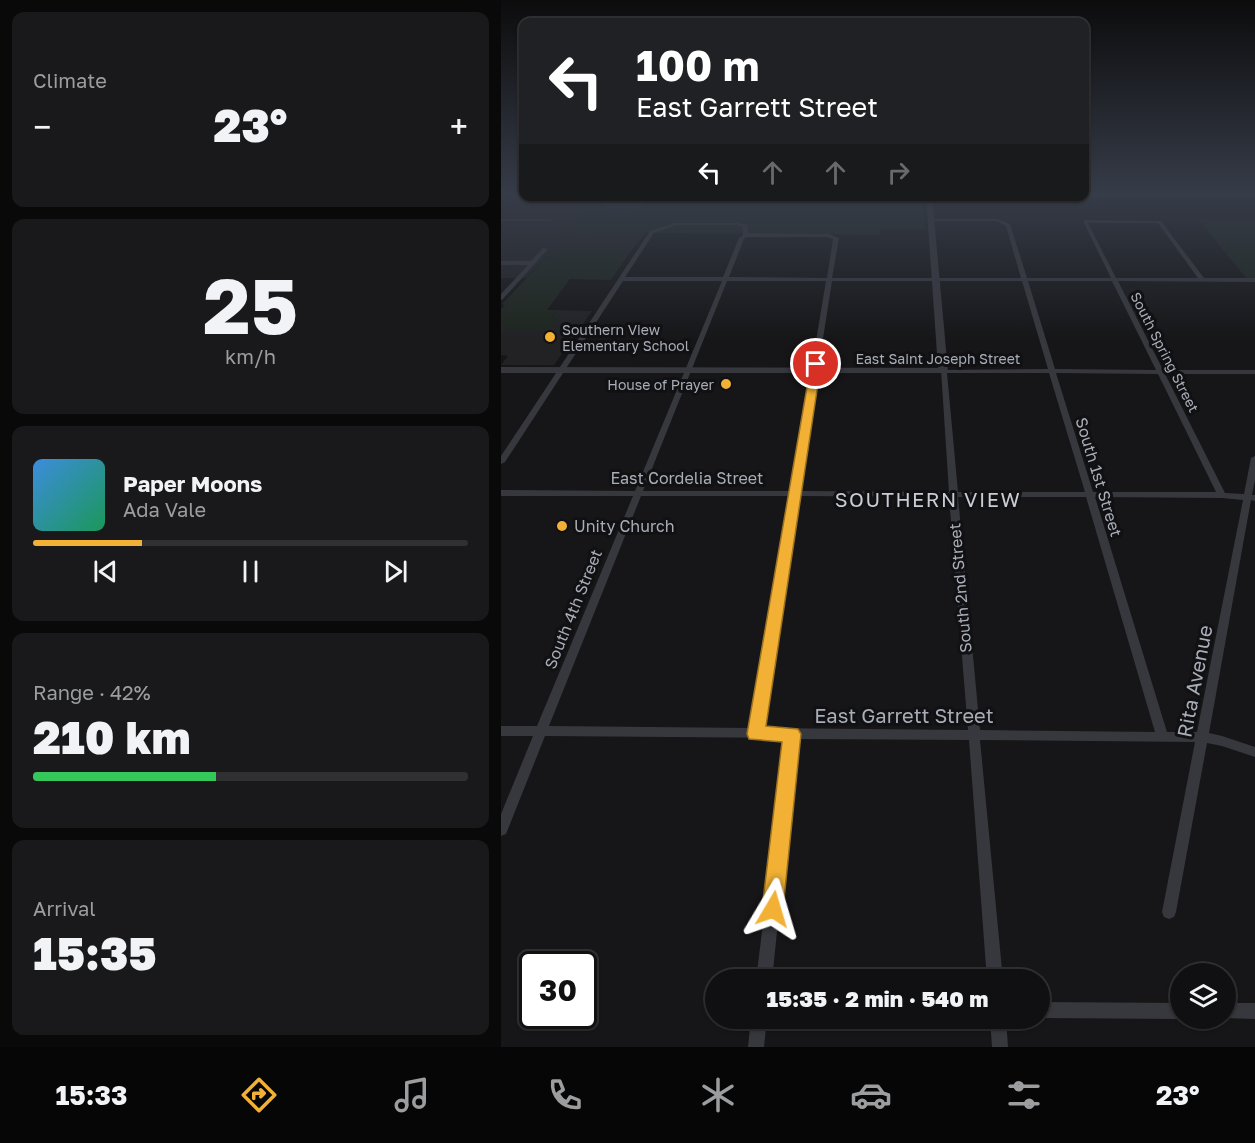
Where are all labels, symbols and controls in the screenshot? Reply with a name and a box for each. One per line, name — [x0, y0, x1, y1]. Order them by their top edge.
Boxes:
text: 100 m — [636, 40, 759, 90]
icon: left — [537, 42, 615, 120]
text: Climate — [33, 68, 107, 92]
text: East Garrett Street — [636, 91, 878, 123]
text: 23° — [214, 98, 287, 152]
text: − — [33, 107, 51, 146]
text: + — [450, 107, 468, 146]
icon: left — [693, 156, 726, 189]
icon: ahead — [756, 156, 789, 189]
icon: ahead — [819, 156, 852, 189]
icon: right — [882, 156, 915, 189]
text: 25 — [203, 258, 298, 351]
street label: South Spring Street — [1127, 289, 1203, 415]
place label: Southern View Elementary School — [562, 321, 689, 354]
marker: Southern View Elementary School — [543, 330, 557, 344]
pin — [790, 338, 841, 389]
text: km/h — [225, 344, 276, 368]
icon: arrive — [799, 347, 832, 380]
street label: East Saint Joseph Street — [856, 350, 1020, 367]
place label: House of Prayer — [607, 376, 715, 393]
marker: House of Prayer — [719, 377, 733, 391]
street label: South 1st Street — [1071, 415, 1127, 539]
street label: East Cordelia Street — [610, 468, 764, 488]
text: Paper Moons — [123, 470, 262, 497]
district label: SOUTHERN VIEW — [835, 487, 1021, 511]
text: Ada Vale — [123, 497, 206, 521]
place label: Unity Church — [574, 516, 675, 536]
marker: Unity Church — [555, 519, 569, 533]
street label: South 2nd Street — [944, 522, 976, 654]
street label: South 4th Street — [540, 546, 606, 672]
icon: previous — [89, 555, 122, 588]
icon: pause — [234, 555, 267, 588]
icon: next — [379, 555, 412, 588]
street label: Rita Avenue — [1171, 623, 1217, 739]
text: Range · 42% — [33, 680, 151, 704]
street label: East Garrett Street — [814, 703, 994, 727]
text: 210 km — [33, 710, 191, 764]
position arrow — [741, 877, 805, 941]
text: Arrival — [33, 896, 96, 920]
text: 15:35 — [33, 926, 157, 980]
speed limit sign: 30 — [519, 951, 597, 1029]
map controls — [1170, 963, 1236, 1029]
button: layers — [1170, 963, 1236, 1029]
text: 15:35 · 2 min · 540 m — [767, 985, 988, 1012]
icon: directions — [238, 1074, 280, 1116]
icon: music — [391, 1074, 433, 1116]
icon: phone — [544, 1074, 586, 1116]
icon: climate — [697, 1074, 739, 1116]
icon: car — [850, 1074, 892, 1116]
icon: filters — [1003, 1074, 1045, 1116]
text: 15:33 — [55, 1079, 127, 1111]
text: 23° — [1156, 1079, 1199, 1111]

